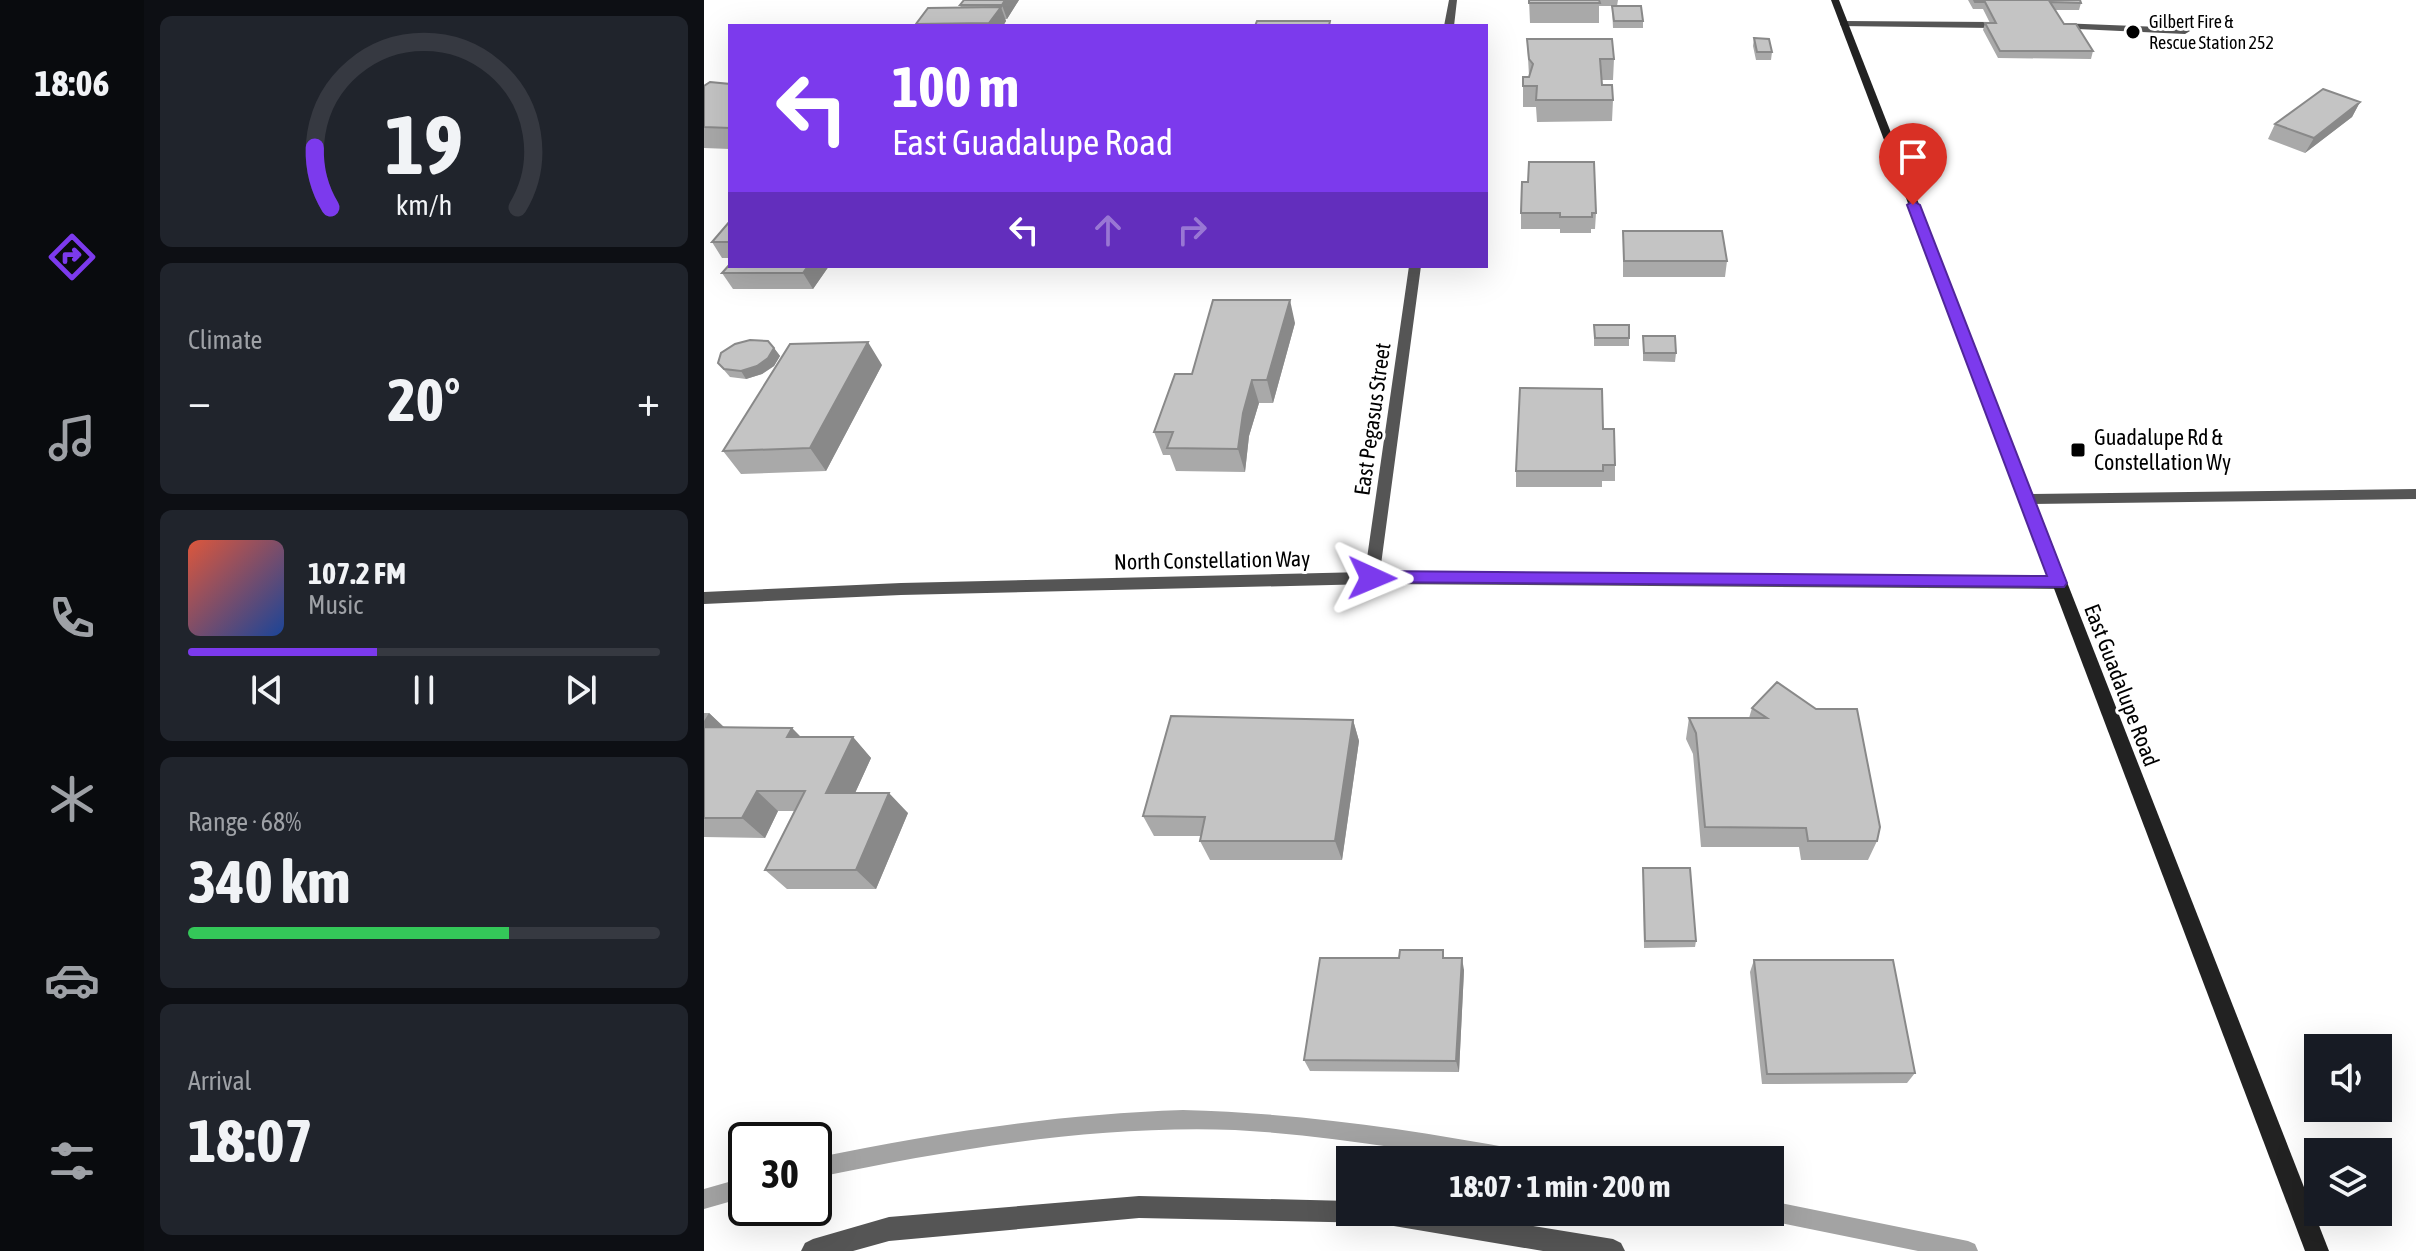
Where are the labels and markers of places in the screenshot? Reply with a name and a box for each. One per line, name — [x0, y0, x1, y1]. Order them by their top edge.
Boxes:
place label: Gilbert Fire & Rescue Station 252 — [2149, 11, 2274, 53]
marker: Gilbert Fire & Rescue Station 252 — [2124, 23, 2142, 41]
pin — [1879, 123, 1947, 205]
place label: Guadalupe Rd & Constellation Wy — [2094, 424, 2231, 475]
marker: Guadalupe Rd & Constellation Wy — [2069, 441, 2087, 459]

